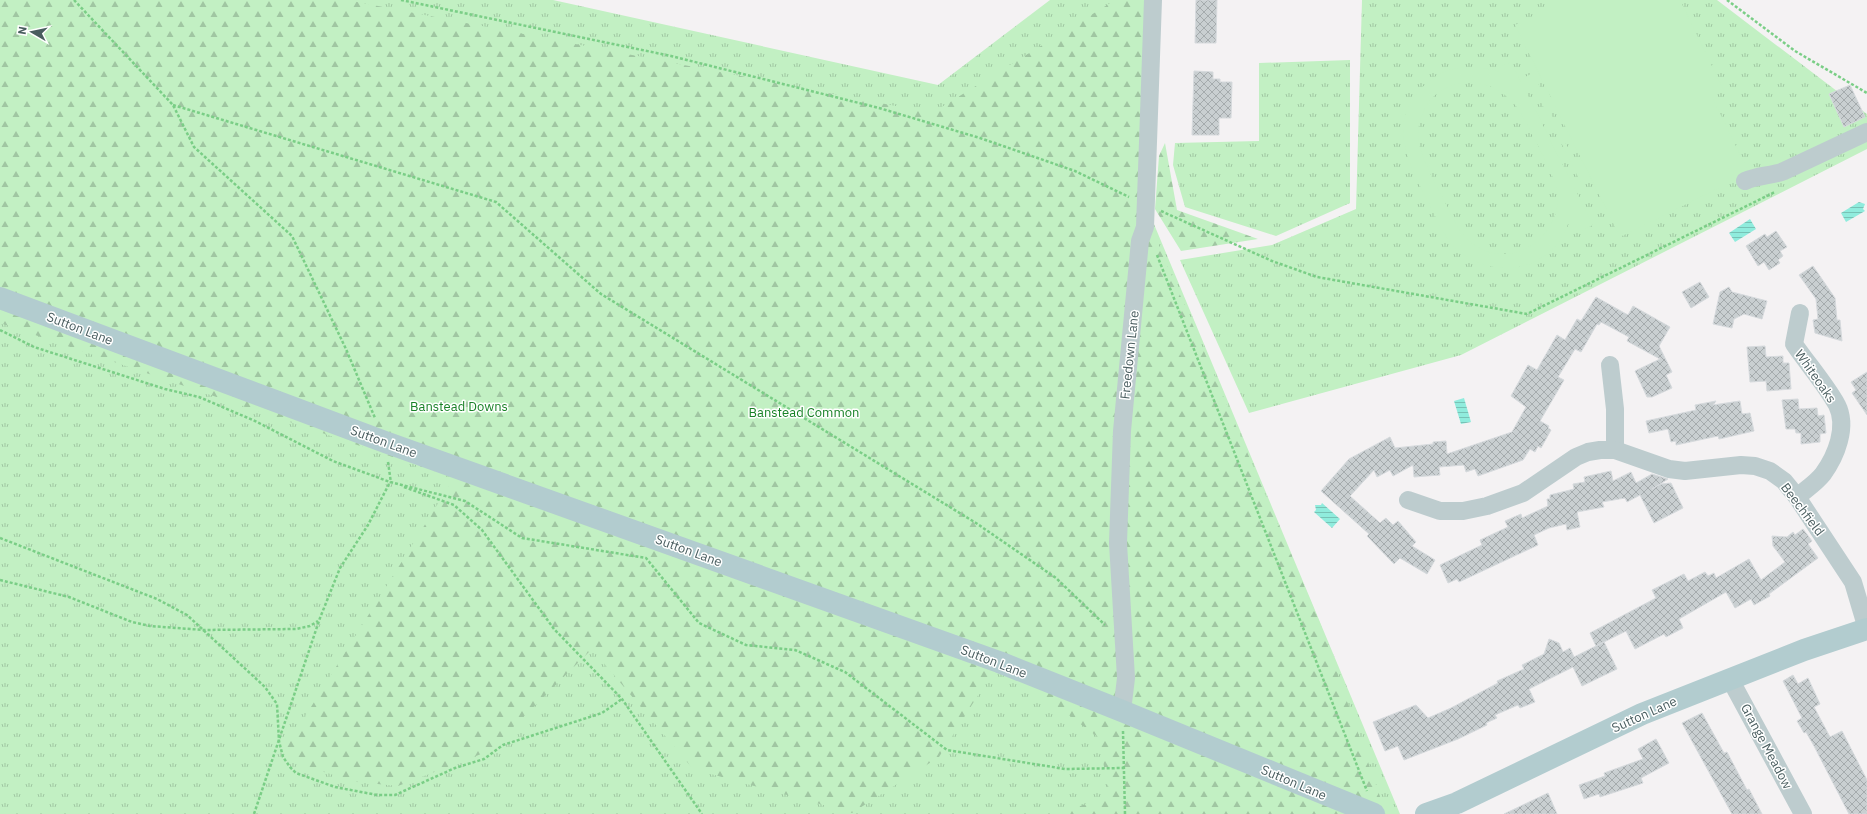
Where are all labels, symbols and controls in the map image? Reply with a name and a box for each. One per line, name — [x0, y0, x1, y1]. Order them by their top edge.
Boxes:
north arrow — [12, 12, 52, 52]
text: N — [15, 25, 30, 35]
street label: Sutton Lane — [44, 308, 115, 349]
street label: Freedown Lane — [1116, 310, 1143, 400]
street label: Whiteoaks — [1791, 346, 1840, 406]
park label: Banstead Downs — [410, 398, 508, 415]
park label: Banstead Common — [749, 404, 859, 421]
street label: Sutton Lane — [348, 422, 419, 461]
street label: Beechfield — [1777, 479, 1828, 539]
street label: Sutton Lane — [653, 531, 724, 570]
street label: Sutton Lane — [958, 641, 1029, 682]
street label: Sutton Lane — [1609, 693, 1679, 736]
street label: Grange Meadow — [1737, 701, 1796, 792]
street label: Sutton Lane — [1258, 761, 1329, 804]

